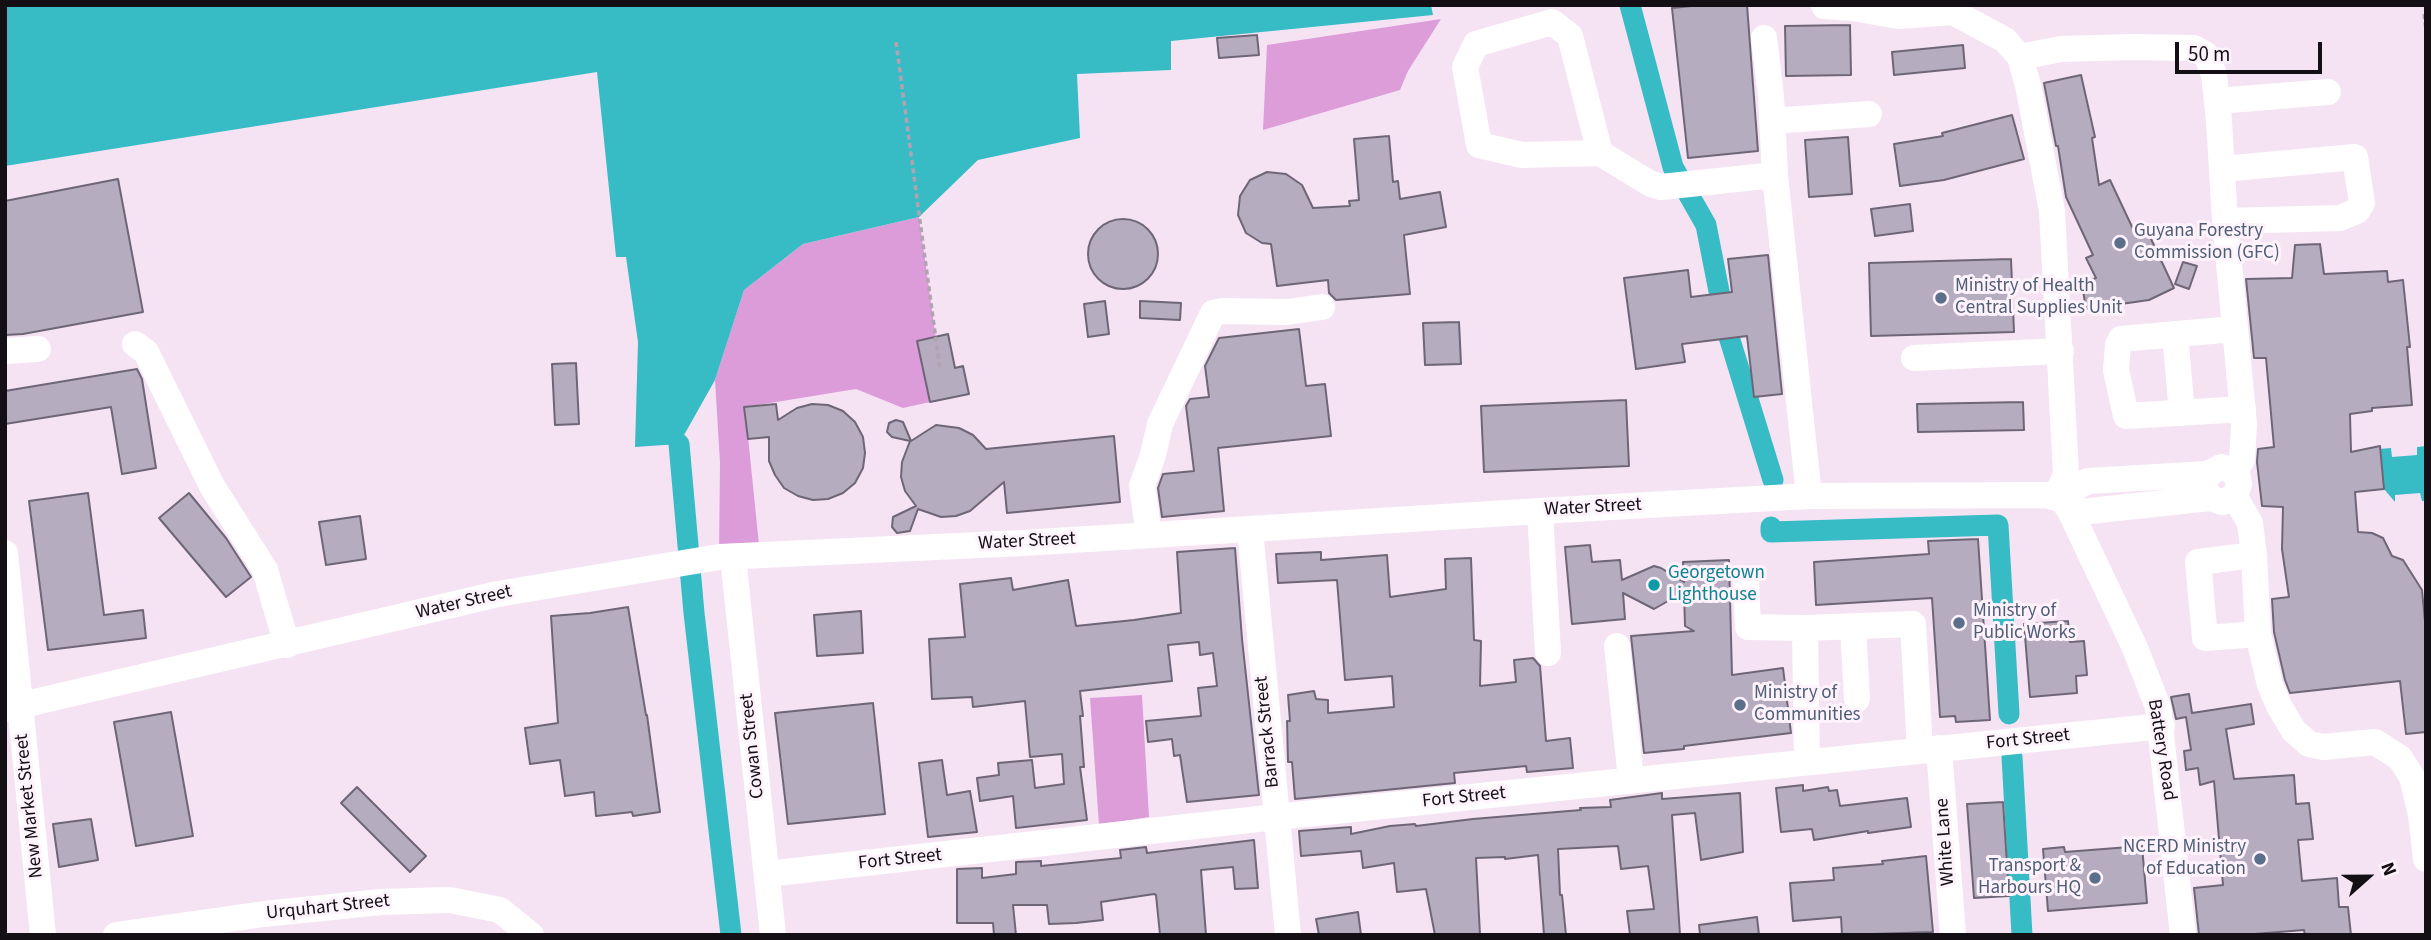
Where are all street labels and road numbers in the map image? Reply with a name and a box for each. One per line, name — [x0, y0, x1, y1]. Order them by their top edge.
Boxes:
street label: Water Street — [1544, 494, 1642, 522]
street label: Water Street — [978, 528, 1076, 556]
street label: Water Street — [414, 581, 514, 625]
street label: Barrack Street — [1251, 675, 1285, 789]
street label: Cowan Street — [736, 692, 770, 800]
street label: Battery Road — [2142, 698, 2180, 802]
street label: Fort Street — [1985, 724, 2071, 756]
street label: New Market Street — [11, 733, 49, 879]
street label: Fort Street — [1421, 782, 1507, 814]
street label: White Lane — [1932, 797, 1960, 887]
street label: Fort Street — [857, 844, 943, 876]
street label: Urquhart Street — [265, 890, 391, 926]

